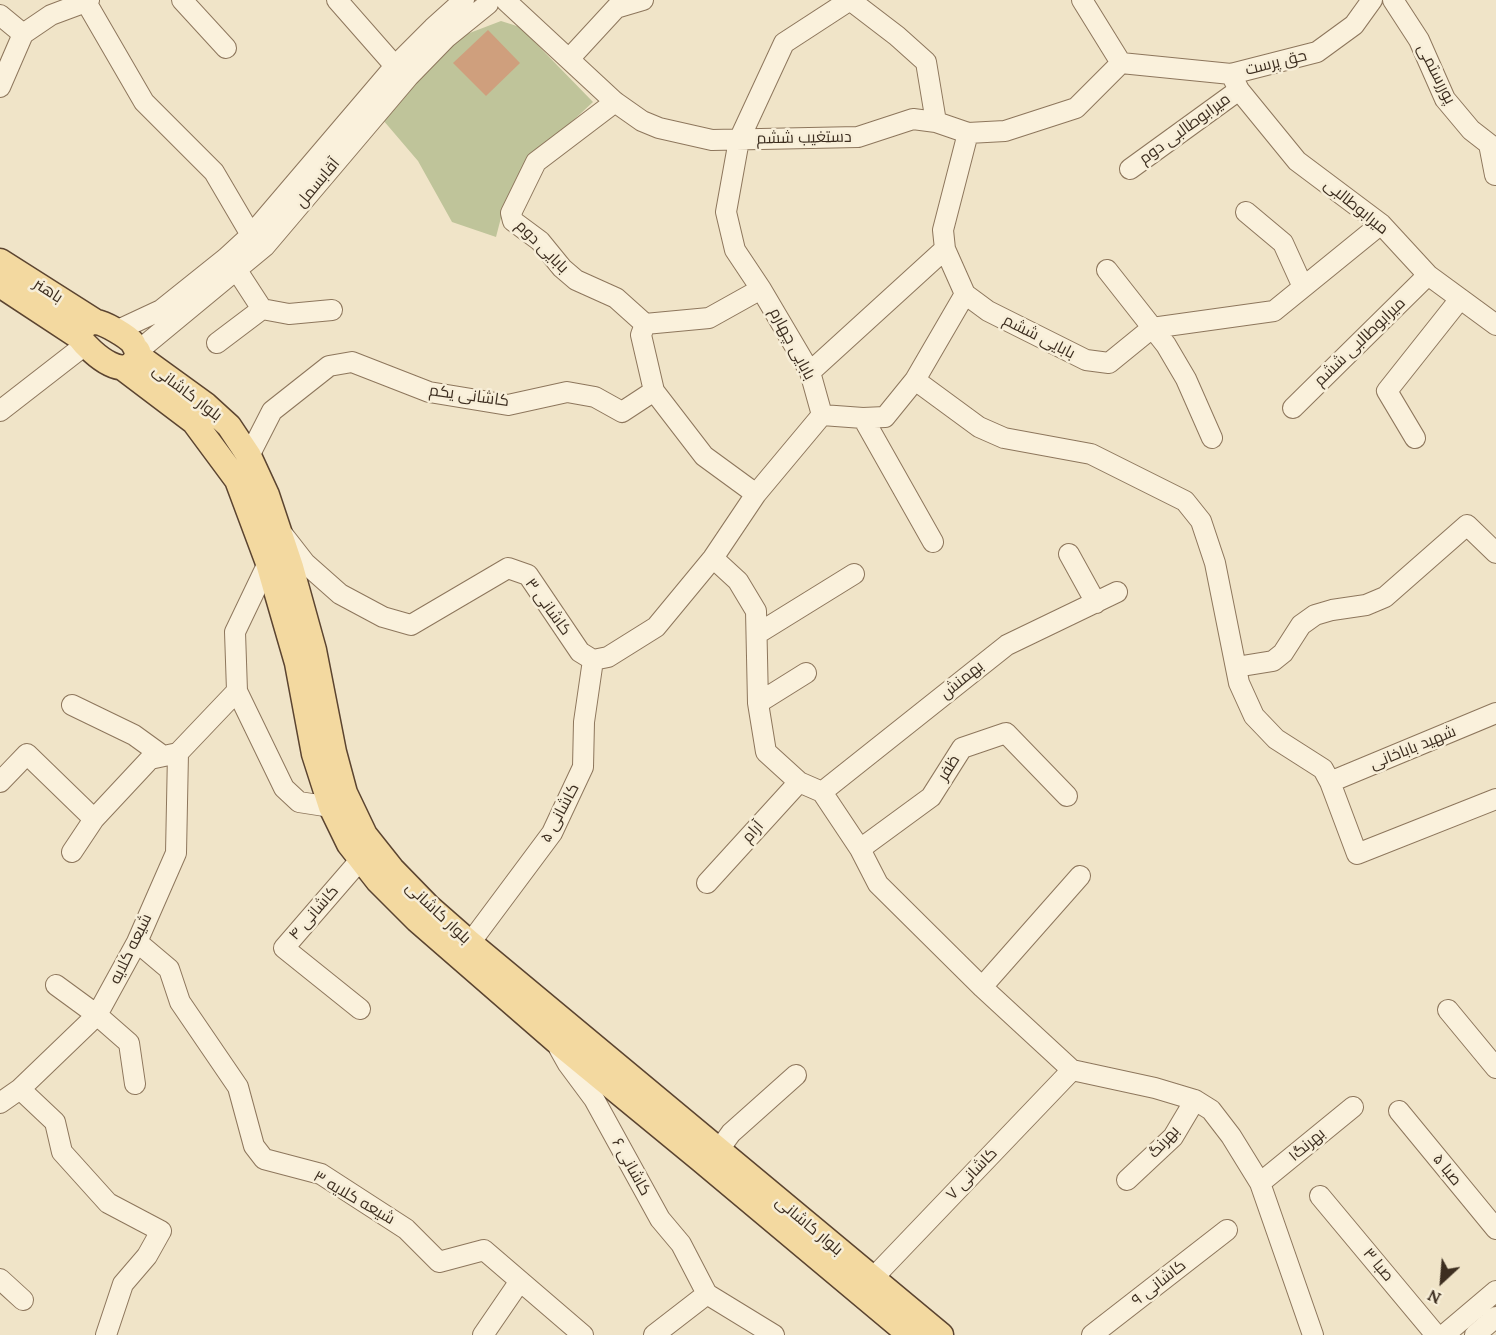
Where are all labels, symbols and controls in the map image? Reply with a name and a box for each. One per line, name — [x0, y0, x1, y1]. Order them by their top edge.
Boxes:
street label: پوررستمی — [1413, 41, 1459, 107]
street label: حق پرست — [1243, 46, 1309, 80]
street label: میرابوطالبی دوم — [1136, 89, 1234, 169]
street label: دستغیب ششم — [756, 128, 852, 148]
street label: آقابسمل — [292, 154, 344, 212]
street label: میرابوطالبی — [1320, 175, 1392, 239]
street label: بابایی دوم — [511, 216, 573, 278]
street label: باهنر — [30, 274, 66, 308]
street label: میرابوطالبی ششم — [1310, 294, 1410, 390]
street label: بابایی چهارم — [765, 305, 819, 383]
street label: بابایی ششم — [1000, 311, 1078, 363]
street label: بلوار کاشانی — [148, 361, 226, 425]
street label: کاشانی یکم — [428, 381, 510, 411]
street label: کاشانی ۳ — [521, 575, 575, 639]
street label: بهمنش — [936, 657, 988, 703]
street label: شهید باباخانی — [1367, 722, 1459, 774]
street label: ظفر — [934, 752, 964, 784]
street label: کاشانی ۵ — [536, 780, 584, 846]
street label: آرام — [738, 817, 768, 847]
street label: بلوار کاشانی — [401, 878, 475, 948]
street label: کاشانی ۴ — [285, 882, 343, 944]
street label: شیعه کلایه — [106, 911, 156, 987]
street label: بهرنگ — [1144, 1122, 1184, 1162]
street label: ۱بهرنگ — [1285, 1124, 1329, 1166]
street label: کاشانی ۶ — [607, 1135, 655, 1199]
street label: کاشانی ۷ — [942, 1144, 1002, 1204]
street label: صبا ۵ — [1428, 1150, 1466, 1190]
street label: شیعه کلایه ۳ — [310, 1167, 398, 1229]
street label: بلوار کاشانی — [771, 1192, 847, 1260]
street label: صبا ۳ — [1359, 1244, 1397, 1286]
north arrow — [1412, 1251, 1472, 1311]
street label: کاشانی ۹ — [1128, 1256, 1190, 1310]
text: N — [1424, 1285, 1444, 1309]

